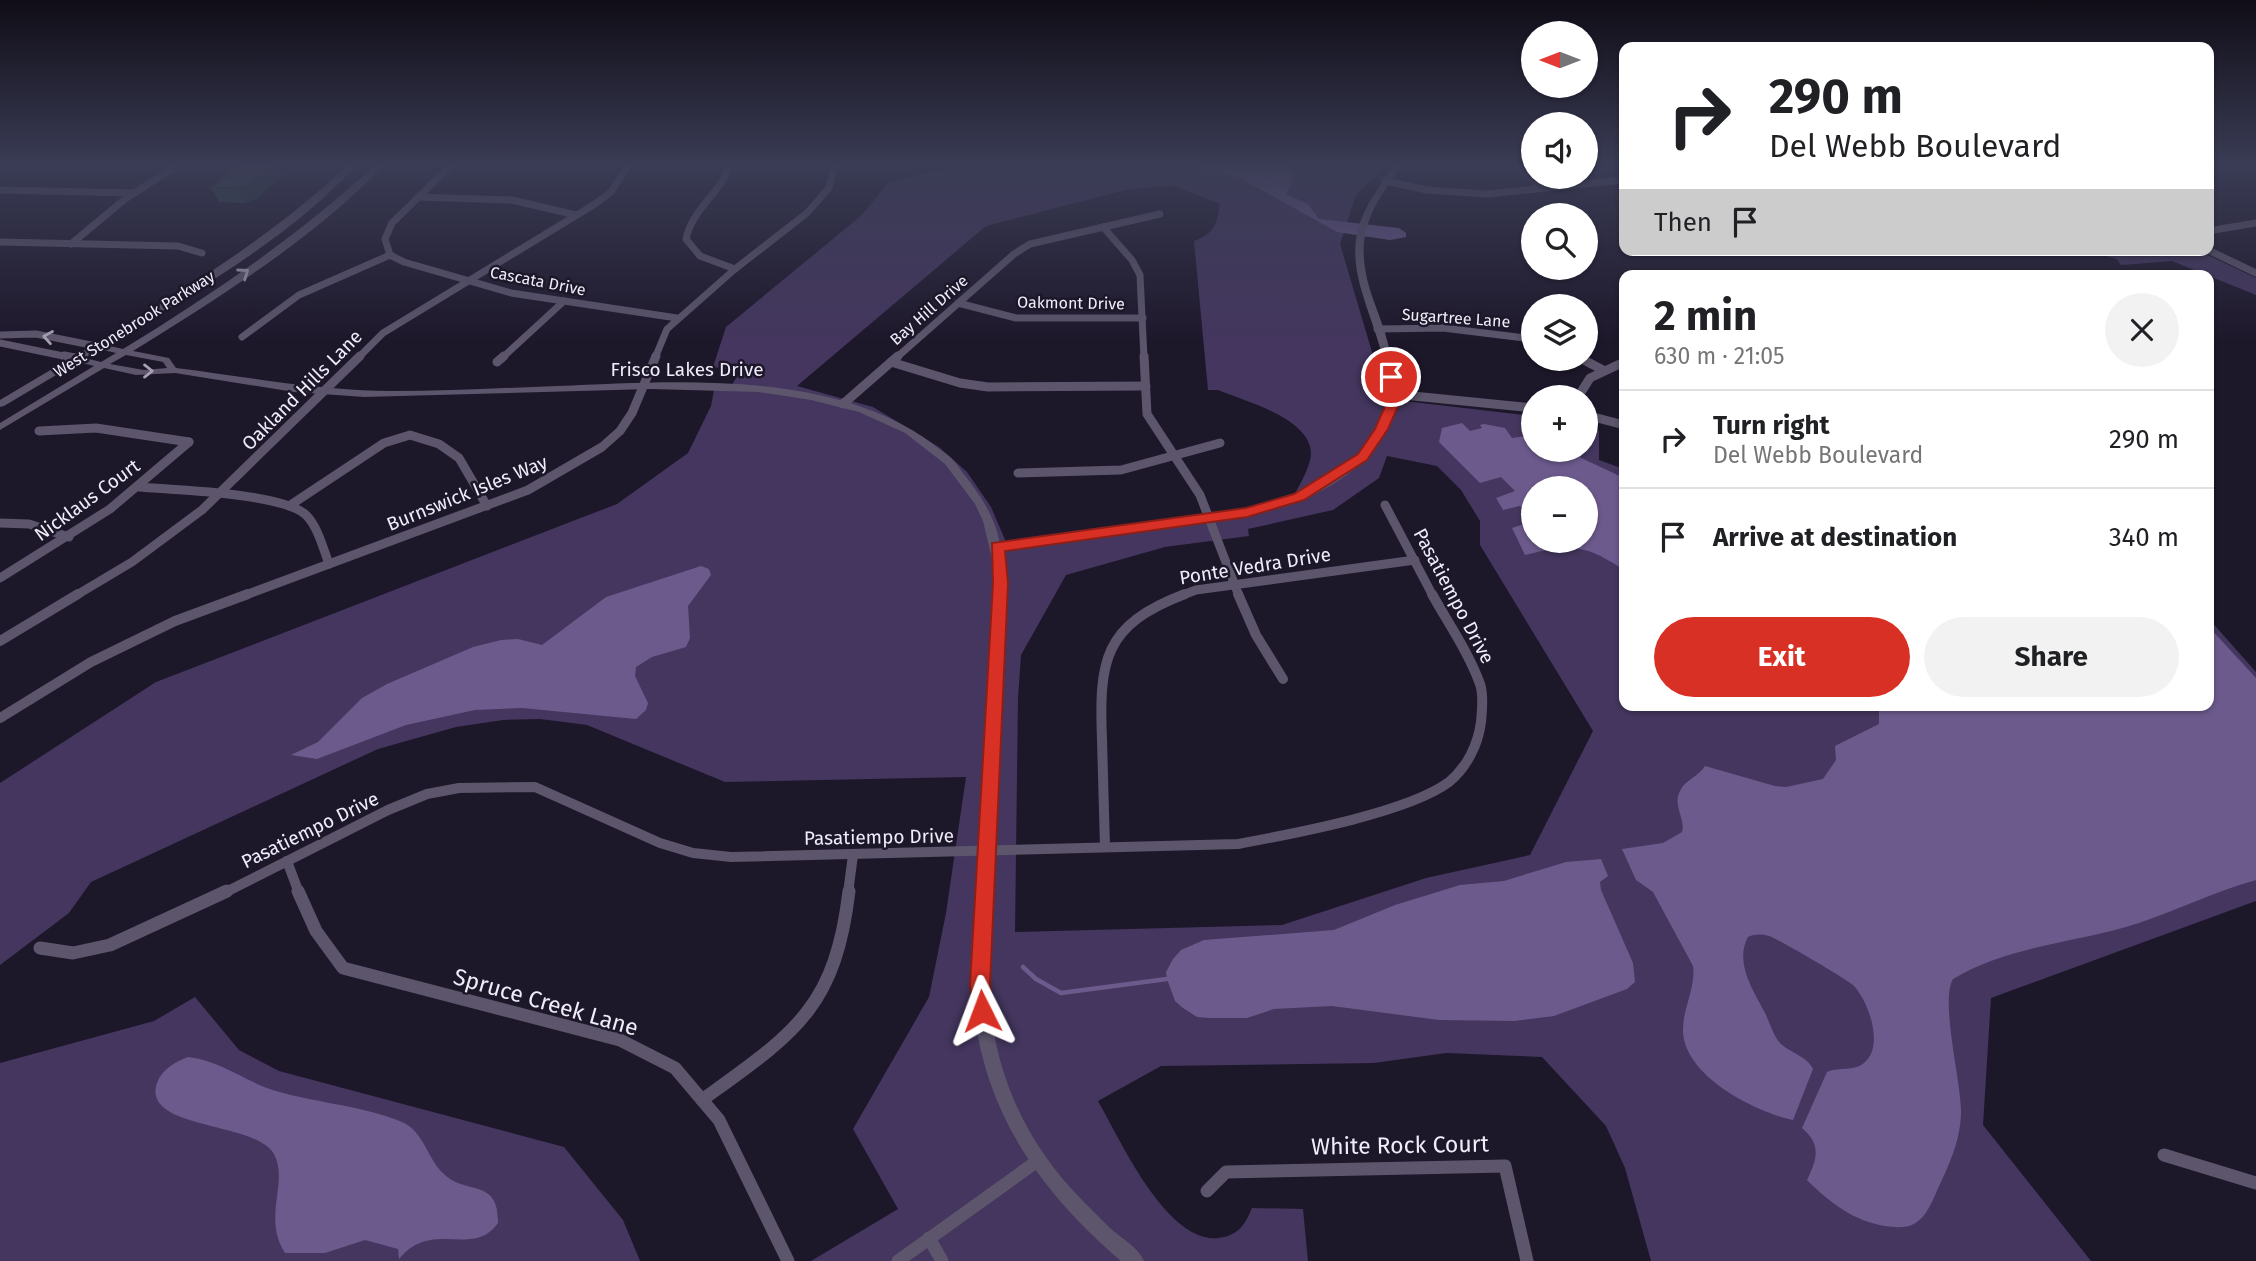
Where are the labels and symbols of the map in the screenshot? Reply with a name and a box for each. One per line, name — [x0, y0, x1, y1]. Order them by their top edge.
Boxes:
north arrow — [1521, 21, 1598, 98]
street label: Cascata Drive — [489, 262, 587, 300]
street label: West Stonebrook Parkway — [50, 266, 218, 381]
one-way arrow — [236, 269, 249, 281]
street label: Bay Hill Drive — [886, 271, 972, 349]
street label: Oakmont Drive — [1017, 293, 1125, 313]
street label: Sugartree Lane — [1401, 305, 1511, 331]
street label: Oakland Hills Lane — [237, 325, 367, 455]
one-way arrow — [42, 330, 54, 345]
pin — [1361, 347, 1421, 407]
street label: Frisco Lakes Drive — [610, 358, 764, 381]
one-way arrow — [143, 363, 154, 379]
street label: Burnswick Isles Way — [383, 450, 551, 536]
street label: Nicklaus Court — [30, 454, 144, 546]
street label: Pasatiempo Drive — [1409, 524, 1499, 668]
street label: Ponte Vedra Drive — [1178, 543, 1332, 589]
street label: Pasatiempo Drive — [238, 787, 382, 873]
street label: Pasatiempo Drive — [804, 824, 954, 850]
street label: Spruce Creek Lane — [450, 962, 642, 1042]
position arrow — [945, 974, 1019, 1048]
street label: White Rock Court — [1311, 1129, 1490, 1161]

